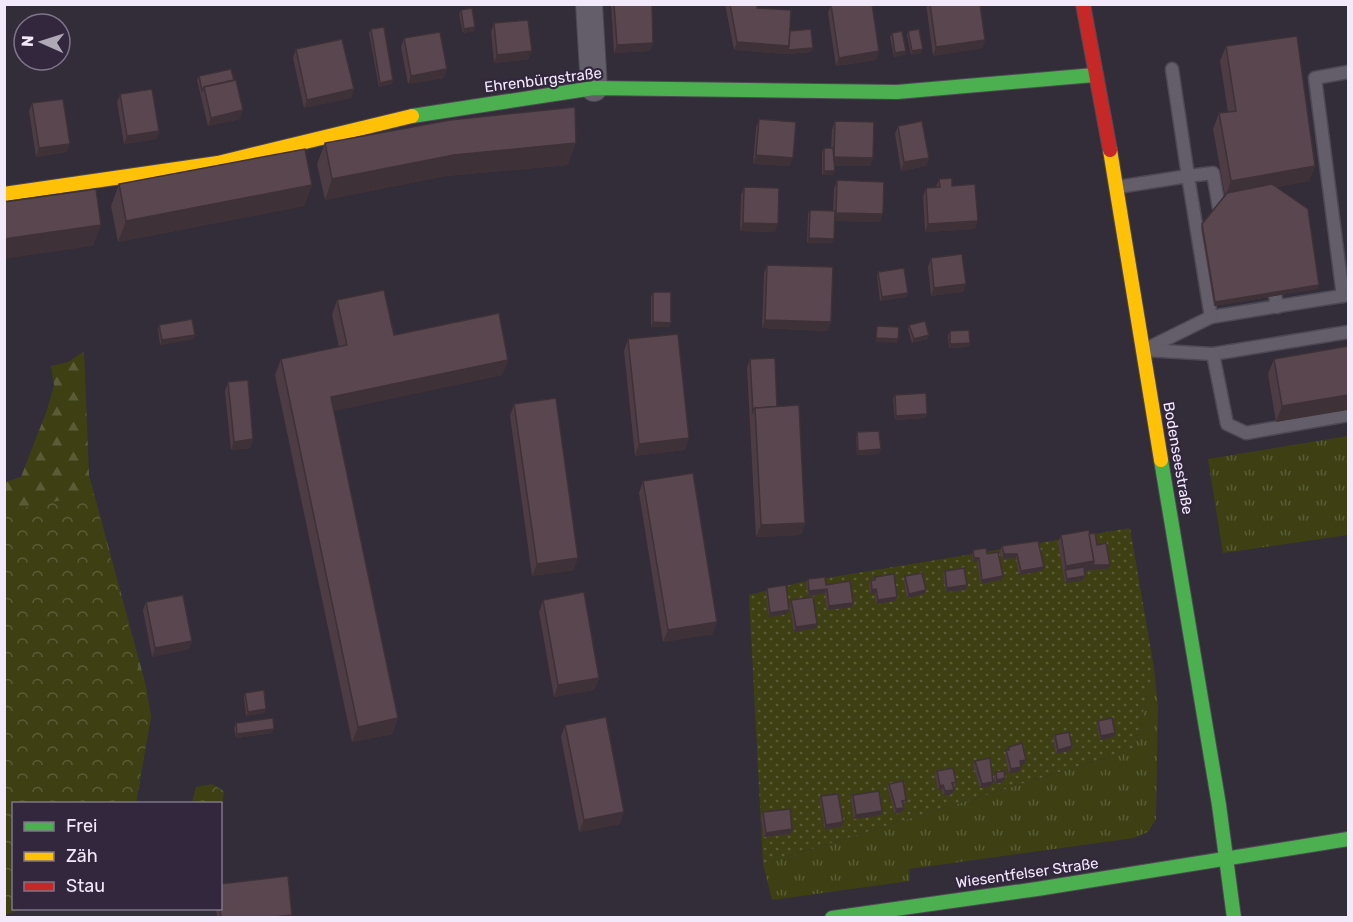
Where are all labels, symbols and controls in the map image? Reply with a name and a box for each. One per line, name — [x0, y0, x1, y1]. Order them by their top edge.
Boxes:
north arrow — [12, 12, 72, 72]
text: N — [18, 35, 37, 47]
street label: Ehrenbürgstraße — [483, 64, 603, 96]
street label: Bodenseestraße — [1159, 400, 1197, 516]
legend — [12, 802, 222, 910]
text: Frei — [66, 815, 97, 837]
text: Zäh — [66, 845, 98, 867]
street label: Wiesentfelser Straße — [954, 854, 1100, 892]
text: Stau — [66, 875, 105, 897]

